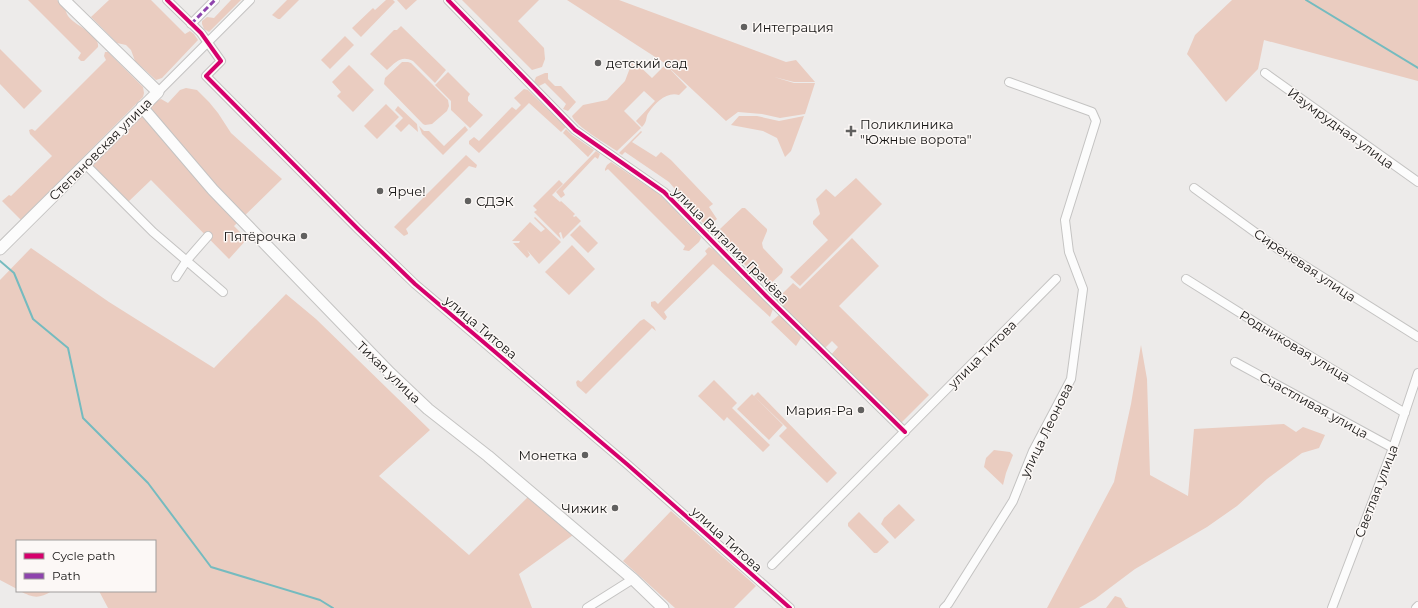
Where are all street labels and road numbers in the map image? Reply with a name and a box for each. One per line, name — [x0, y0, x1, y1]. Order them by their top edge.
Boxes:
street label: Изумрудная улица — [1285, 84, 1397, 172]
street label: Степановская улица — [45, 94, 155, 204]
street label: улица Виталия Грачёва — [669, 183, 793, 307]
street label: Сиреневая улица — [1251, 225, 1359, 305]
street label: улица Титова — [441, 291, 521, 362]
street label: Родниковая улица — [1237, 307, 1353, 385]
street label: улица Титова — [944, 317, 1019, 392]
street label: Тихая улица — [354, 338, 424, 406]
street label: Счастливая улица — [1257, 368, 1371, 442]
street label: улица Леонова — [1016, 380, 1076, 481]
street label: Светлая улица — [1351, 442, 1401, 540]
street label: улица Титова — [687, 502, 766, 575]

